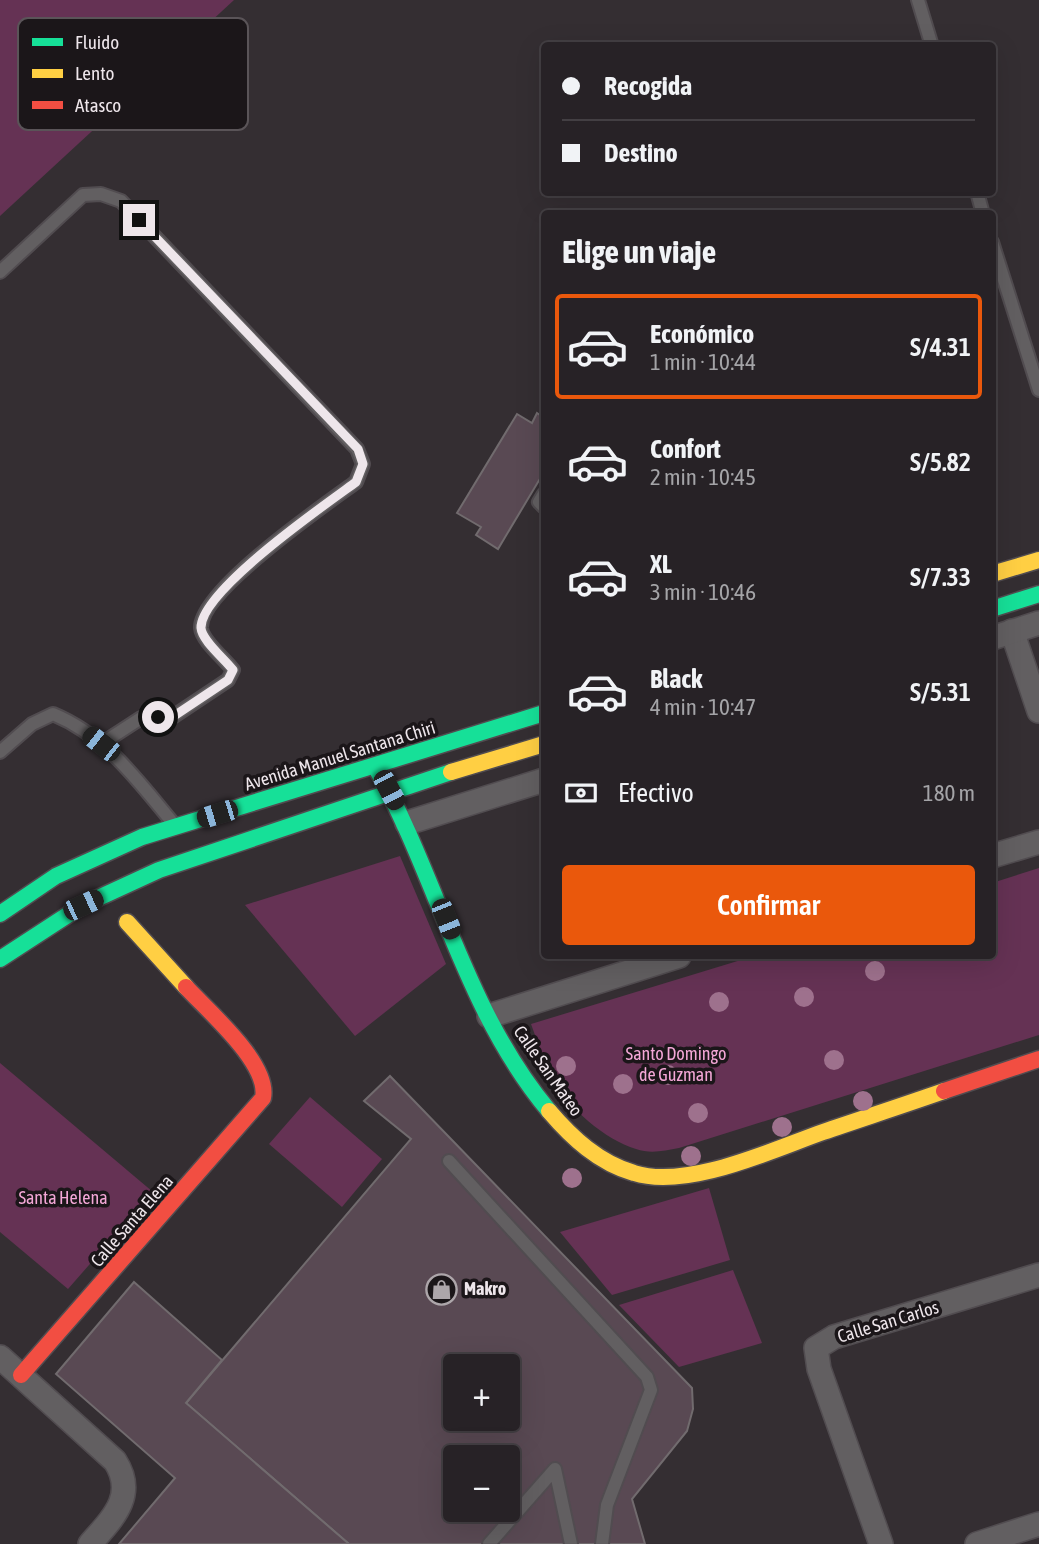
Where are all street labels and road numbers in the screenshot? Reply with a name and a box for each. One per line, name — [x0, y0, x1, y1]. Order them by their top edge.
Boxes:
street label: Avenida Manuel Santana Chiri — [242, 717, 438, 794]
street label: Calle San Mateo — [510, 1021, 587, 1120]
street label: Calle Santa Elena — [86, 1171, 177, 1271]
street label: Calle San Carlos — [835, 1296, 941, 1347]

